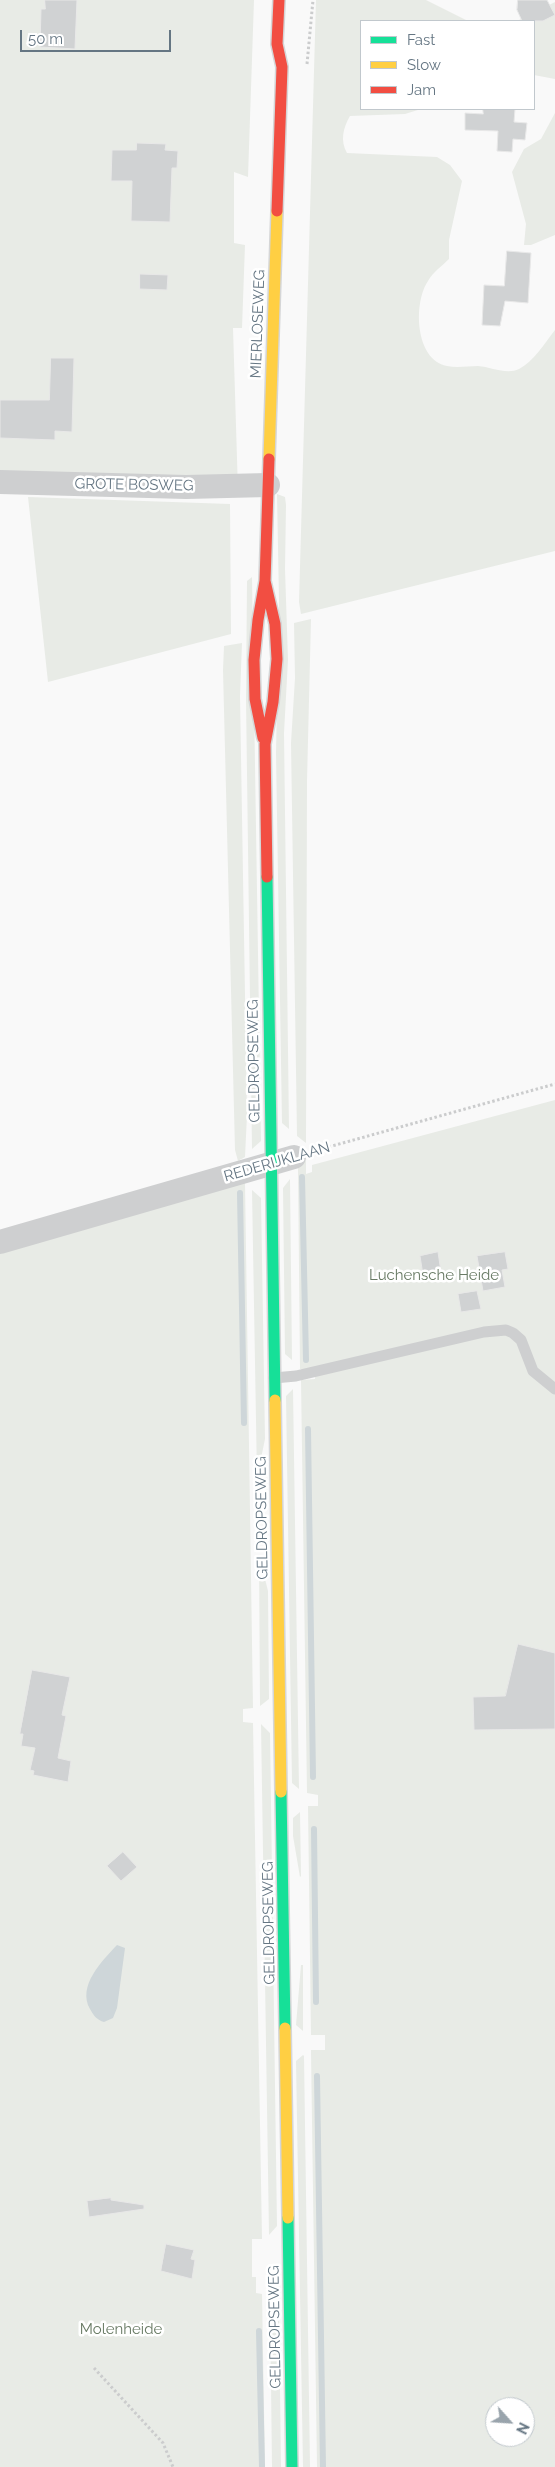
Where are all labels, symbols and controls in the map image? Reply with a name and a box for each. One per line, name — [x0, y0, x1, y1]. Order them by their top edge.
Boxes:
scale bar — [22, 20, 174, 52]
legend — [360, 20, 535, 110]
text: 50 m — [28, 30, 63, 48]
text: Fast — [407, 31, 435, 49]
text: Slow — [407, 56, 441, 74]
text: Jam — [407, 81, 436, 99]
street label: MIERLOSEWEG — [247, 269, 269, 379]
street label: GROTE BOSWEG — [74, 475, 194, 495]
street label: GELDROPSEWEG — [244, 999, 264, 1123]
street label: REDERIJKLAAN — [222, 1138, 332, 1186]
park label: Luchensche Heide — [369, 1266, 499, 1284]
street label: GELDROPSEWEG — [252, 1456, 272, 1580]
street label: GELDROPSEWEG — [259, 1861, 279, 1985]
street label: GELDROPSEWEG — [265, 2265, 285, 2389]
park label: Molenheide — [80, 2320, 162, 2338]
north arrow — [485, 2397, 535, 2447]
text: N — [513, 2420, 532, 2436]

